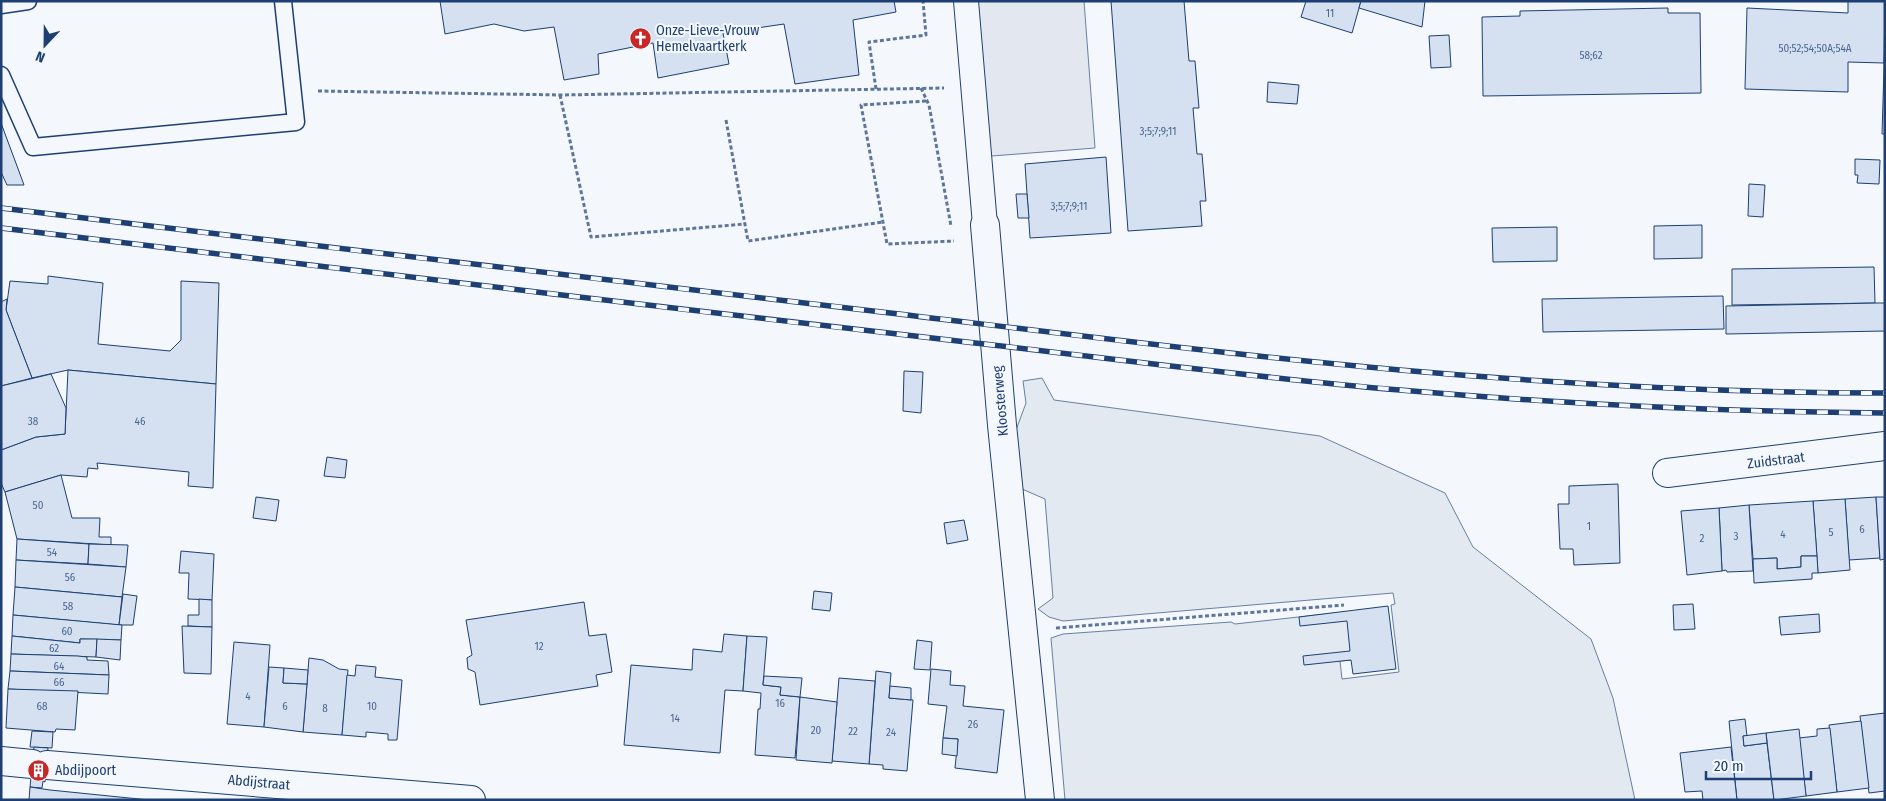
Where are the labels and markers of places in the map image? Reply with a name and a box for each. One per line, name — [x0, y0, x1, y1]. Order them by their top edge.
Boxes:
place label: Onze-Lieve-Vrouw Hemelvaartkerk — [656, 22, 760, 55]
church icon: Onze-Lieve-Vrouw Hemelvaartkerk — [628, 26, 652, 50]
building icon: Abdijpoort — [27, 758, 51, 782]
place label: Abdijpoort — [55, 762, 116, 779]

